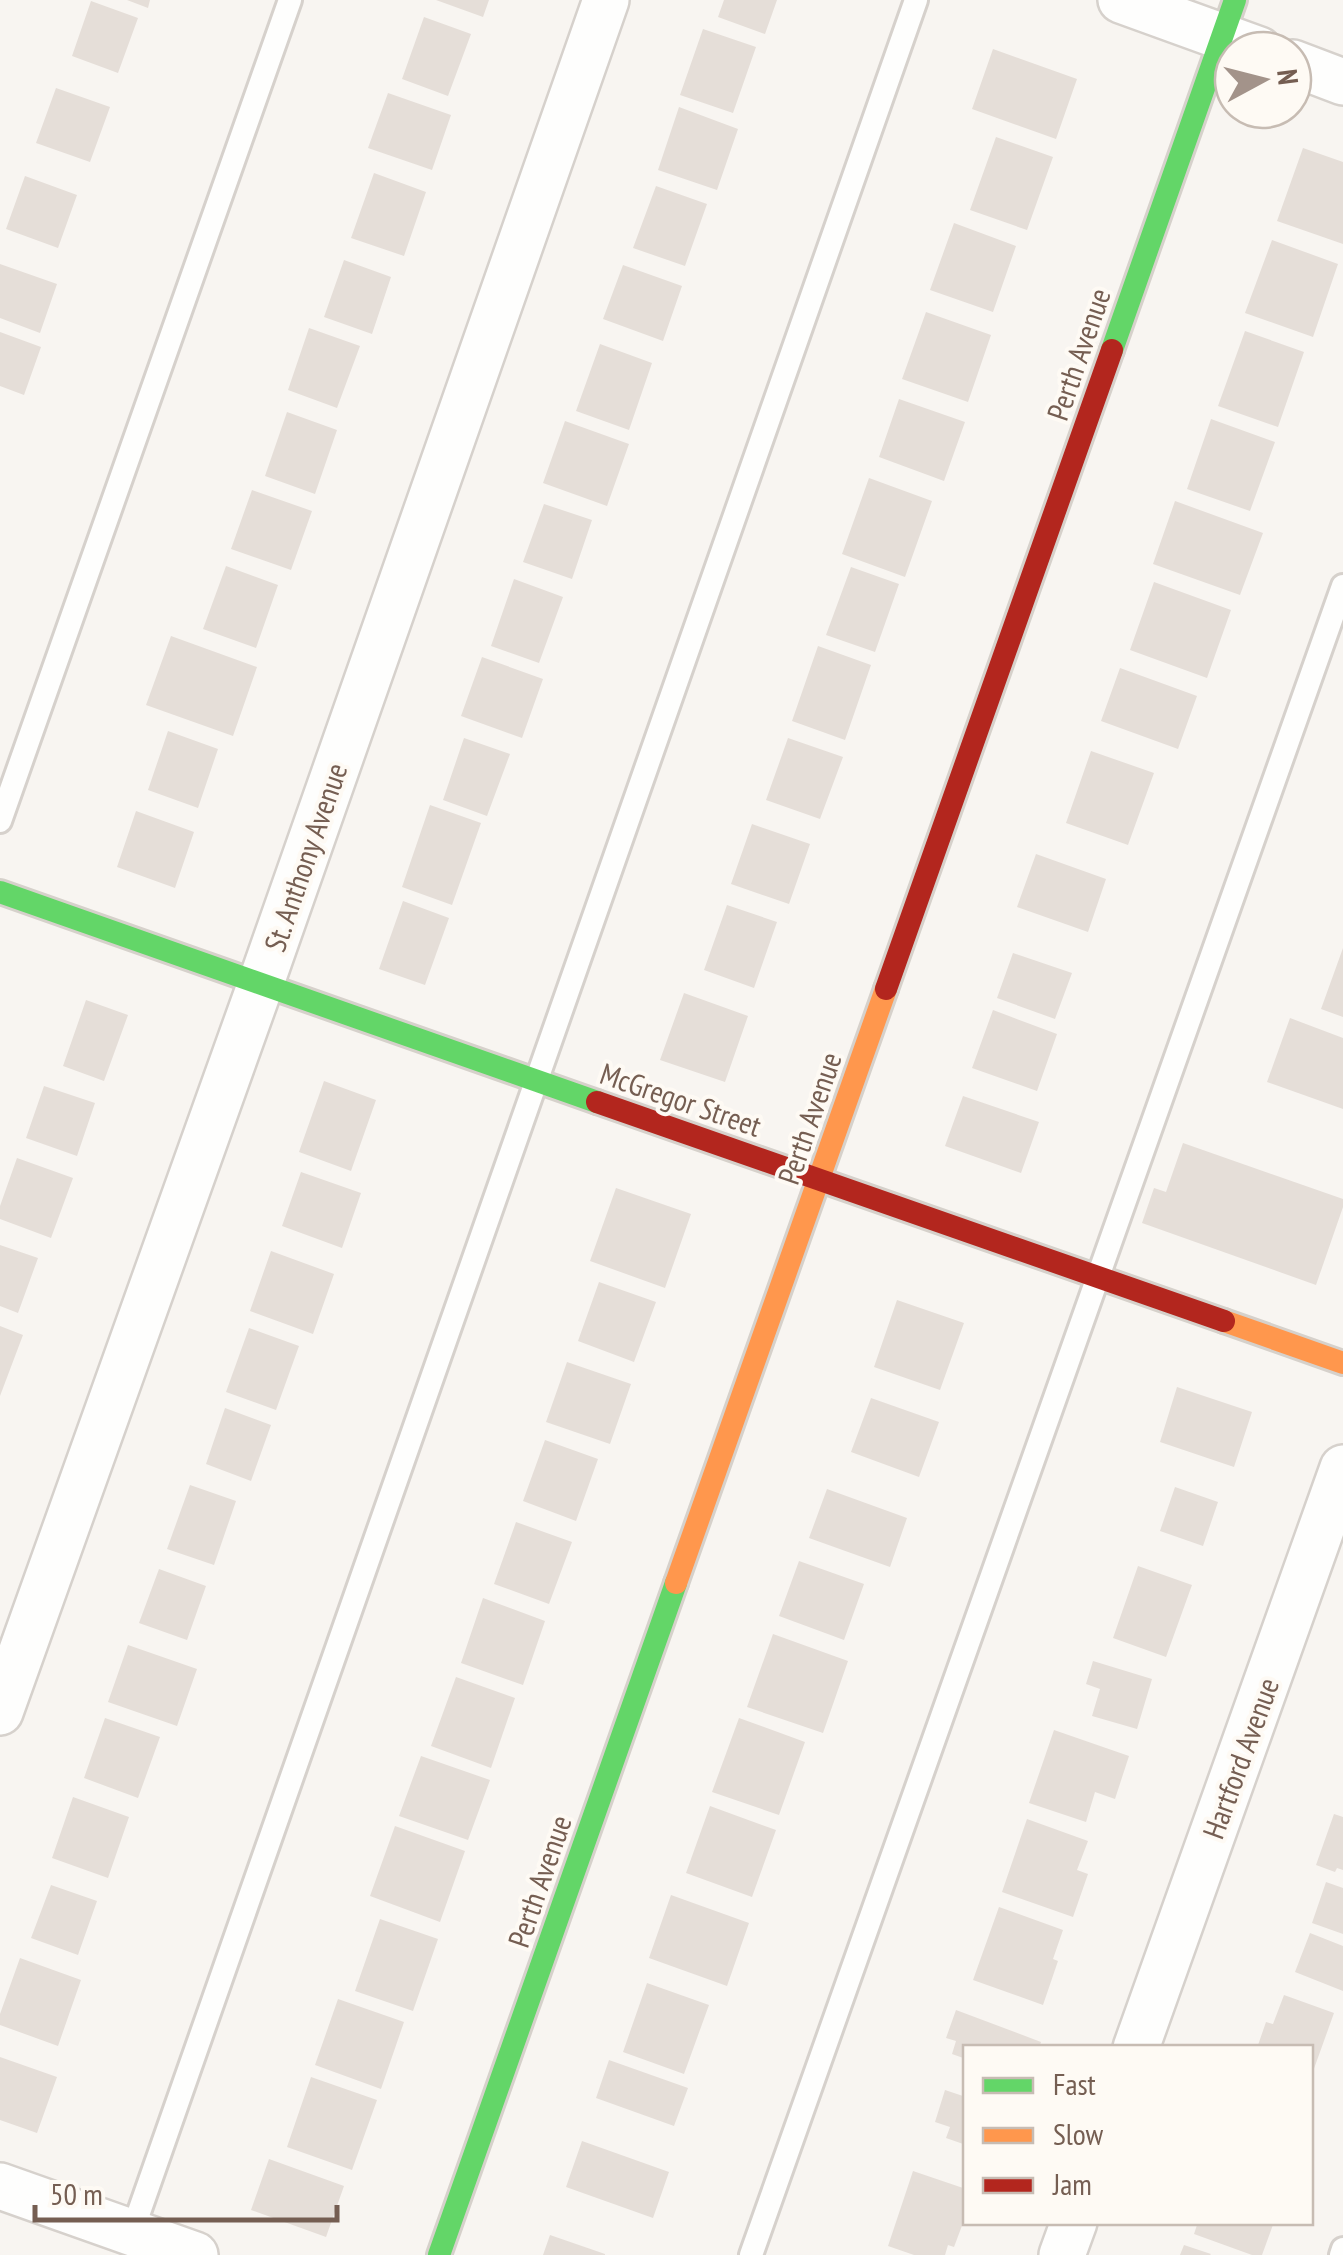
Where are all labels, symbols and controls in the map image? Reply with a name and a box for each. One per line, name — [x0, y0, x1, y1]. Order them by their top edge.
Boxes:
north arrow — [1213, 30, 1313, 130]
text: N — [1269, 67, 1308, 87]
street label: Perth Avenue — [1037, 283, 1119, 425]
street label: St. Anthony Avenue — [255, 758, 355, 956]
street label: Perth Avenue — [768, 1047, 850, 1189]
street label: McGregor Street — [595, 1053, 767, 1145]
street label: Hartford Avenue — [1193, 1672, 1287, 1844]
street label: Perth Avenue — [498, 1810, 580, 1952]
legend — [963, 2045, 1313, 2225]
text: Fast — [1053, 2064, 1097, 2103]
text: Slow — [1053, 2114, 1104, 2153]
scale bar — [35, 2160, 338, 2222]
text: Jam — [1052, 2164, 1092, 2203]
text: 50 m — [50, 2174, 103, 2213]

